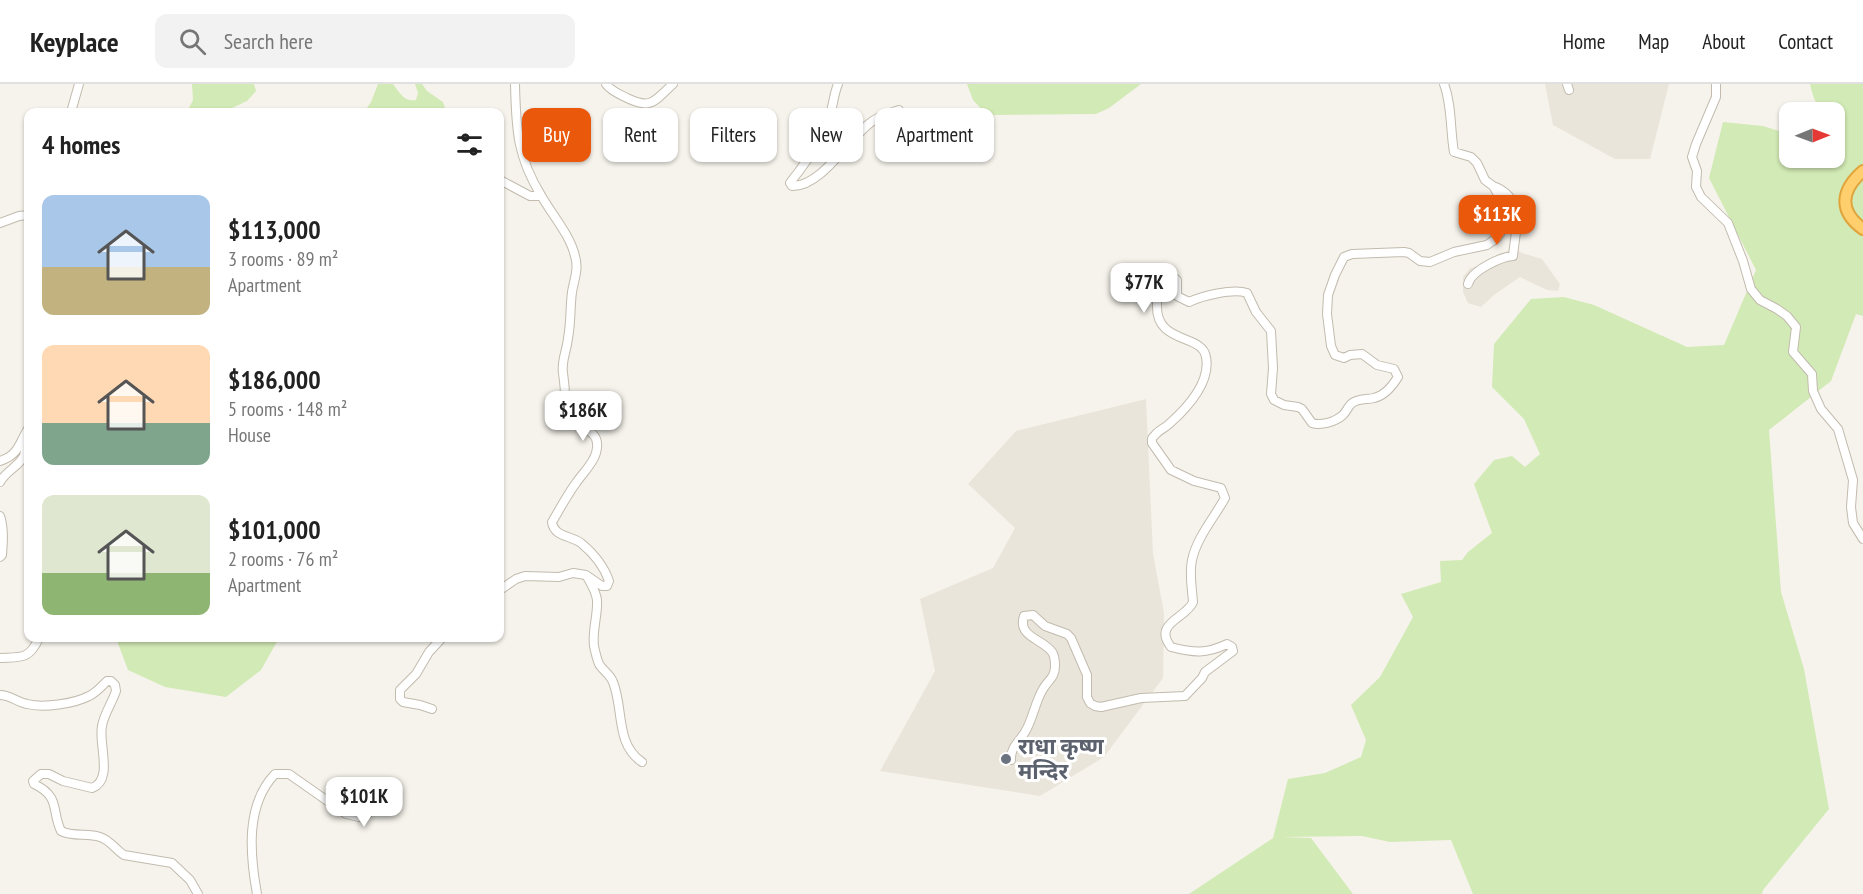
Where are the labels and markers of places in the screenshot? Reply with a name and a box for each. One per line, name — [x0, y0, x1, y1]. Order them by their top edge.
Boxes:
pin: $113K — [1455, 195, 1539, 246]
pin: $77K — [1108, 263, 1180, 314]
pin: $186K — [541, 391, 625, 442]
place label: राधा कृष्ण मन्दिर — [1018, 732, 1105, 785]
marker: राधा कृष्ण मन्दिर — [999, 752, 1013, 766]
pin: $101K — [322, 777, 406, 828]

